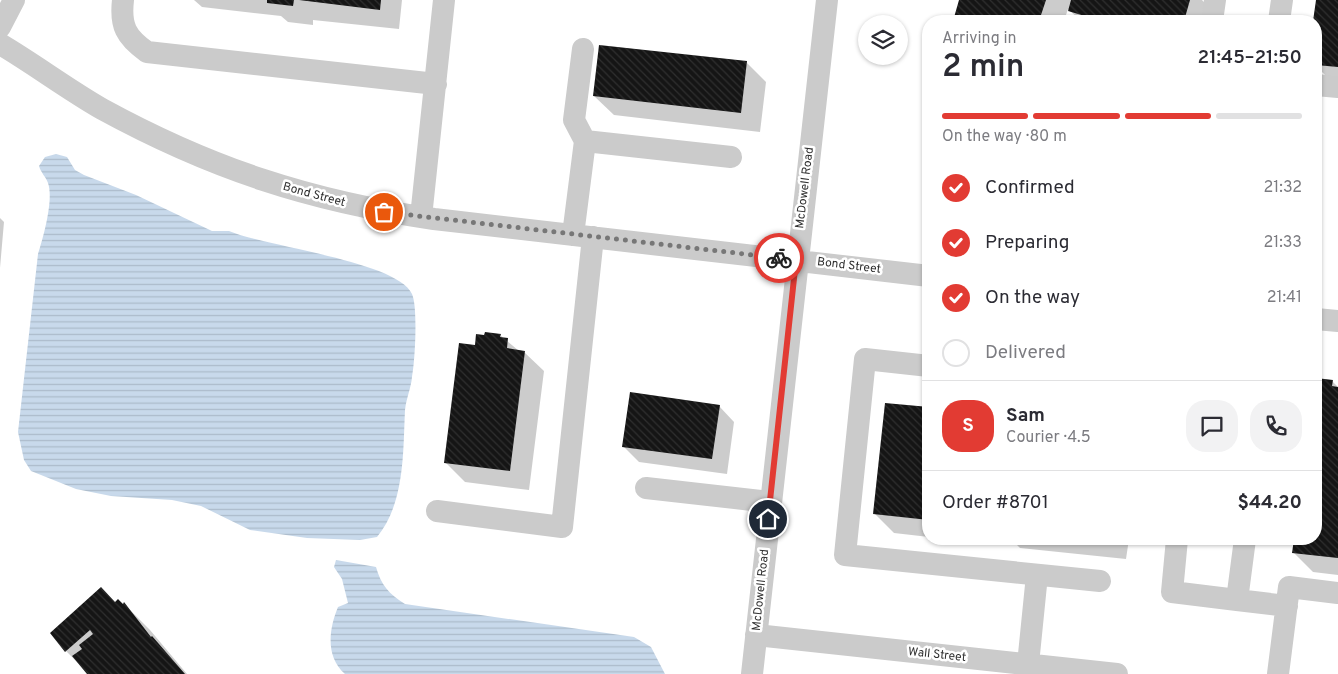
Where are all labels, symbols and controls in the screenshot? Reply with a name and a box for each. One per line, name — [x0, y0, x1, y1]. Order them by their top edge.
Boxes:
map controls — [858, 15, 908, 65]
button: layers — [858, 15, 908, 65]
text: Arriving in — [942, 29, 1017, 49]
text: 21:45–21:50 — [1198, 46, 1302, 70]
text: 2 min — [942, 48, 1024, 88]
text: On the way · 80 m — [942, 127, 1067, 147]
street label: McDowell Road — [792, 146, 818, 230]
icon: check — [942, 174, 970, 202]
text: Confirmed — [985, 176, 1075, 200]
text: 21:32 — [1264, 178, 1302, 198]
street label: Bond Street — [281, 179, 347, 211]
pin — [363, 191, 405, 233]
icon: bag — [370, 198, 398, 226]
icon: check — [942, 229, 970, 257]
text: Preparing — [985, 231, 1069, 255]
courier — [754, 233, 804, 283]
text: 21:33 — [1263, 233, 1302, 253]
icon: bike — [765, 244, 793, 272]
street label: Bond Street — [816, 254, 882, 278]
icon: check — [942, 284, 970, 312]
text: On the way — [985, 286, 1080, 310]
text: 21:41 — [1267, 288, 1302, 308]
text: Delivered — [985, 341, 1066, 365]
button: chat — [1186, 400, 1238, 452]
button: phone — [1250, 400, 1302, 452]
text: Sam — [1006, 404, 1045, 428]
text: S — [962, 414, 974, 438]
text: Courier · 4.5 — [1006, 428, 1091, 448]
text: Order #8701 — [942, 491, 1049, 515]
text: $44.20 — [1237, 491, 1302, 515]
pin — [747, 498, 789, 540]
icon: home — [754, 505, 782, 533]
street label: McDowell Road — [749, 548, 773, 632]
street label: Wall Street — [907, 644, 967, 666]

